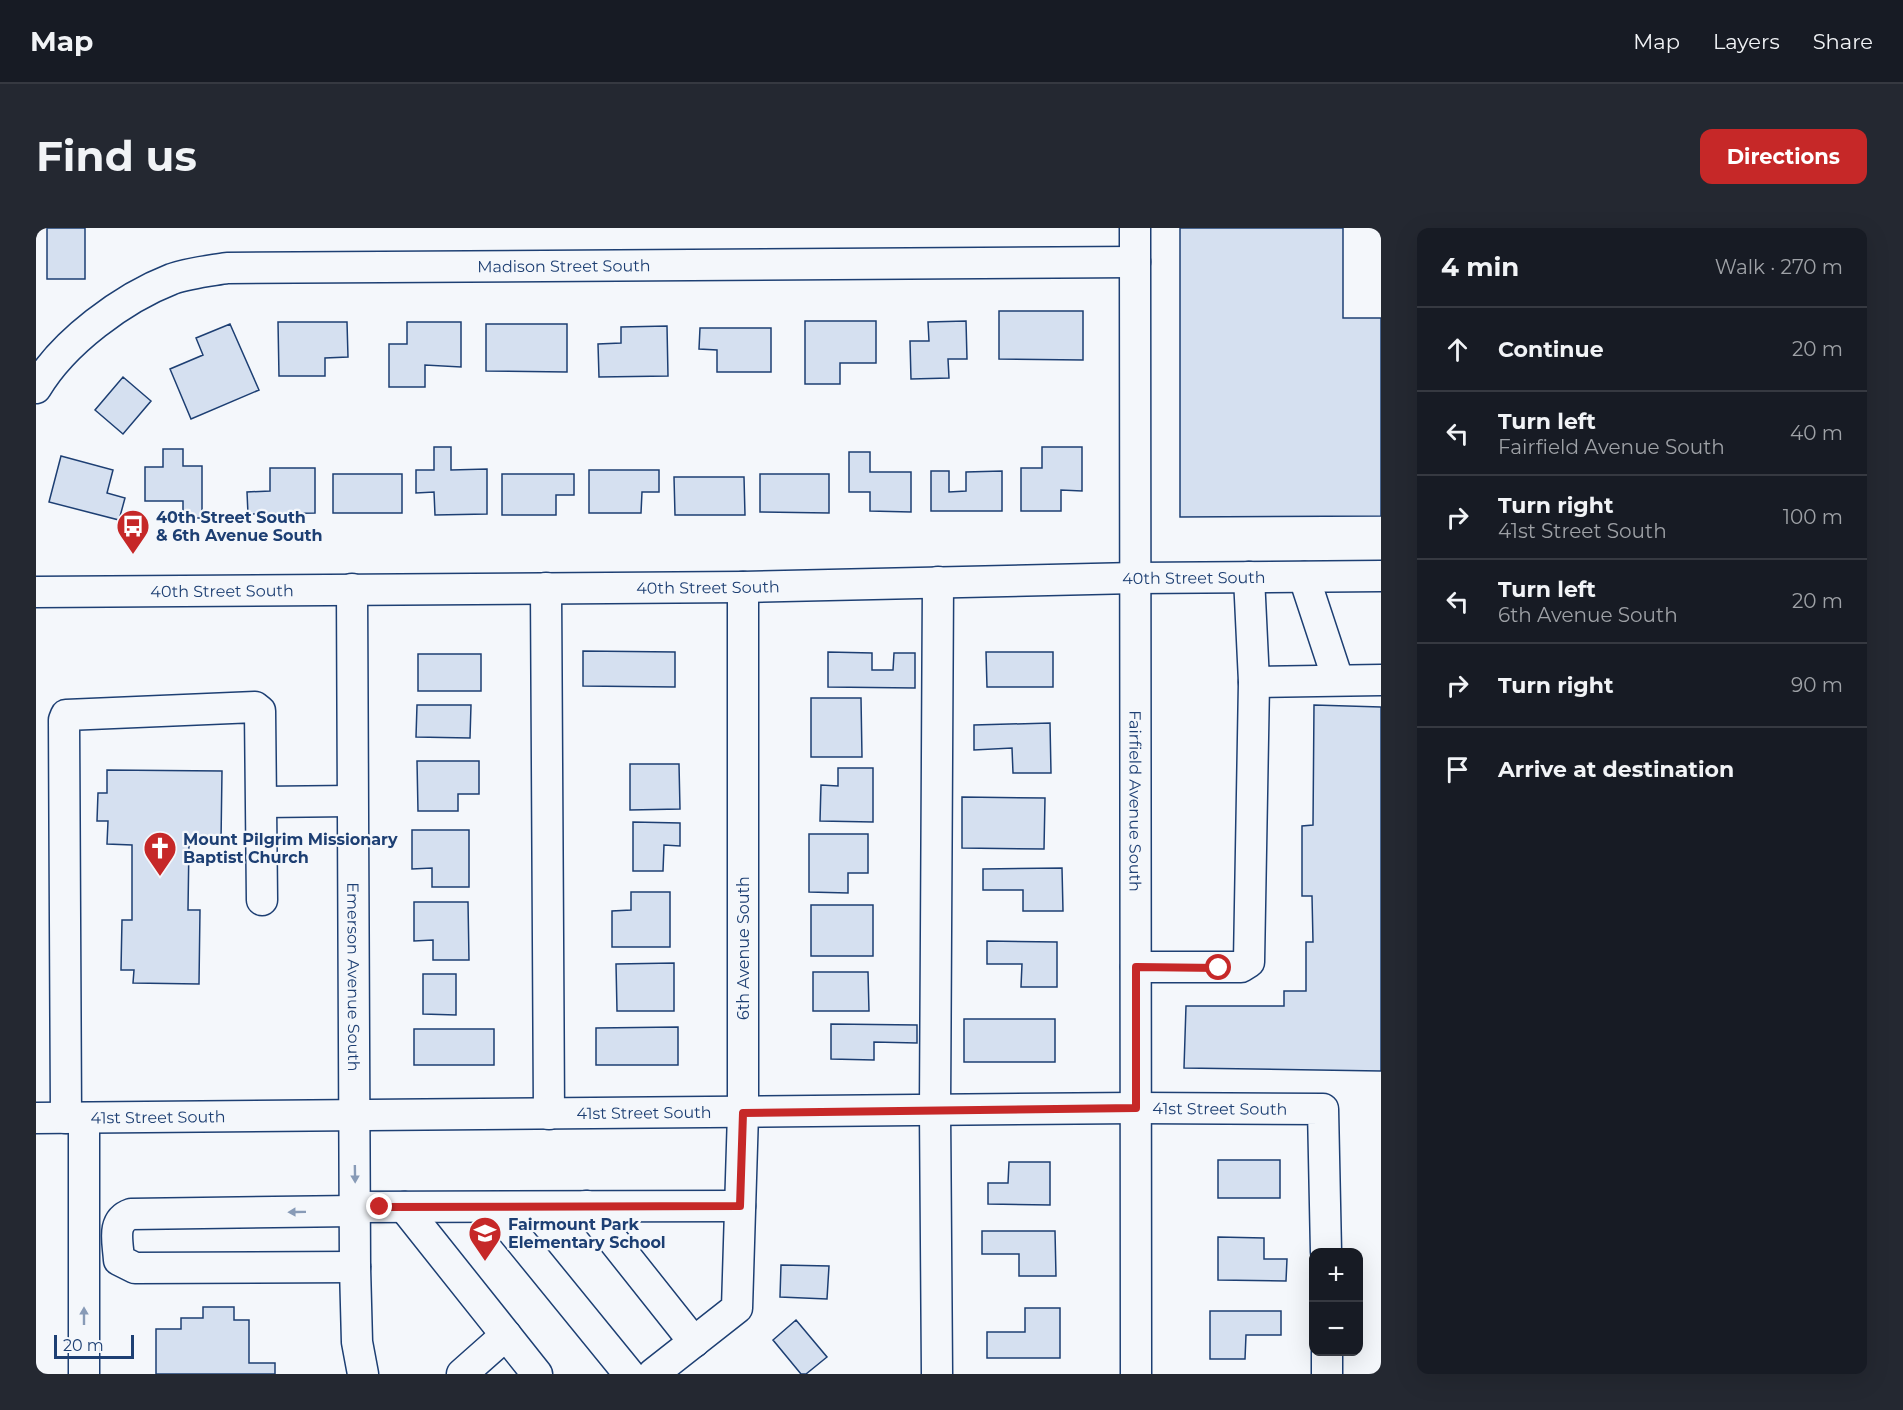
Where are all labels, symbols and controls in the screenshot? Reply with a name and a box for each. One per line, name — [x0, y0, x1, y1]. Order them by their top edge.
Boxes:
text: Map — [30, 24, 93, 58]
text: Map — [1633, 29, 1680, 54]
text: Layers — [1713, 29, 1780, 54]
text: Share — [1813, 29, 1873, 54]
button: Directions — [1700, 129, 1867, 184]
text: Find us — [36, 130, 197, 182]
text: 4 min — [1441, 251, 1519, 283]
text: Walk · 270 m — [1715, 255, 1843, 279]
street label: Madison Street South — [477, 256, 651, 276]
icon: ahead — [1441, 333, 1474, 366]
text: Continue — [1498, 336, 1604, 363]
text: 20 m — [1792, 337, 1843, 361]
text: Turn left — [1498, 408, 1596, 435]
icon: left — [1441, 417, 1474, 450]
text: 40 m — [1790, 421, 1843, 445]
text: Fairfield Avenue South — [1498, 435, 1725, 459]
text: Turn right — [1498, 492, 1613, 519]
icon: right — [1441, 501, 1474, 534]
text: 100 m — [1783, 505, 1843, 529]
bus stop icon: 40th Street South & 6th Avenue South — [115, 508, 151, 555]
place label: 40th Street South & 6th Avenue South — [156, 508, 323, 545]
text: 41st Street South — [1498, 519, 1667, 543]
street label: 40th Street South — [1122, 567, 1266, 588]
text: Turn left — [1498, 576, 1596, 603]
street label: 40th Street South — [636, 577, 780, 597]
street label: 40th Street South — [150, 581, 294, 601]
icon: left — [1441, 585, 1474, 618]
text: 20 m — [1792, 589, 1843, 613]
text: 6th Avenue South — [1498, 603, 1678, 627]
icon: right — [1441, 669, 1474, 702]
text: Turn right — [1498, 672, 1613, 699]
text: 90 m — [1791, 673, 1843, 697]
street label: Fairfield Avenue South — [1126, 710, 1145, 892]
icon: arrive — [1441, 753, 1474, 786]
text: Arrive at destination — [1498, 756, 1734, 783]
church icon: Mount Pilgrim Missionary Baptist Church — [142, 830, 178, 877]
place label: Mount Pilgrim Missionary Baptist Church — [183, 830, 398, 867]
street label: 6th Avenue South — [734, 876, 753, 1020]
street label: Emerson Avenue South — [344, 882, 364, 1072]
route start — [1205, 954, 1231, 980]
street label: 41st Street South — [1152, 1099, 1288, 1118]
street label: 41st Street South — [576, 1102, 712, 1123]
street label: 41st Street South — [90, 1107, 226, 1127]
one-way arrow — [350, 1164, 359, 1183]
route end — [366, 1193, 392, 1219]
one-way arrow — [287, 1207, 306, 1217]
school or university icon: Fairmount Park Elementary School — [467, 1215, 503, 1262]
place label: Fairmount Park Elementary School — [508, 1215, 666, 1252]
map controls — [1309, 1248, 1363, 1356]
button: + — [1309, 1248, 1363, 1302]
button: − — [1309, 1302, 1363, 1356]
one-way arrow — [79, 1306, 89, 1325]
scale bar — [54, 1332, 134, 1360]
text: 20 m — [63, 1336, 104, 1355]

